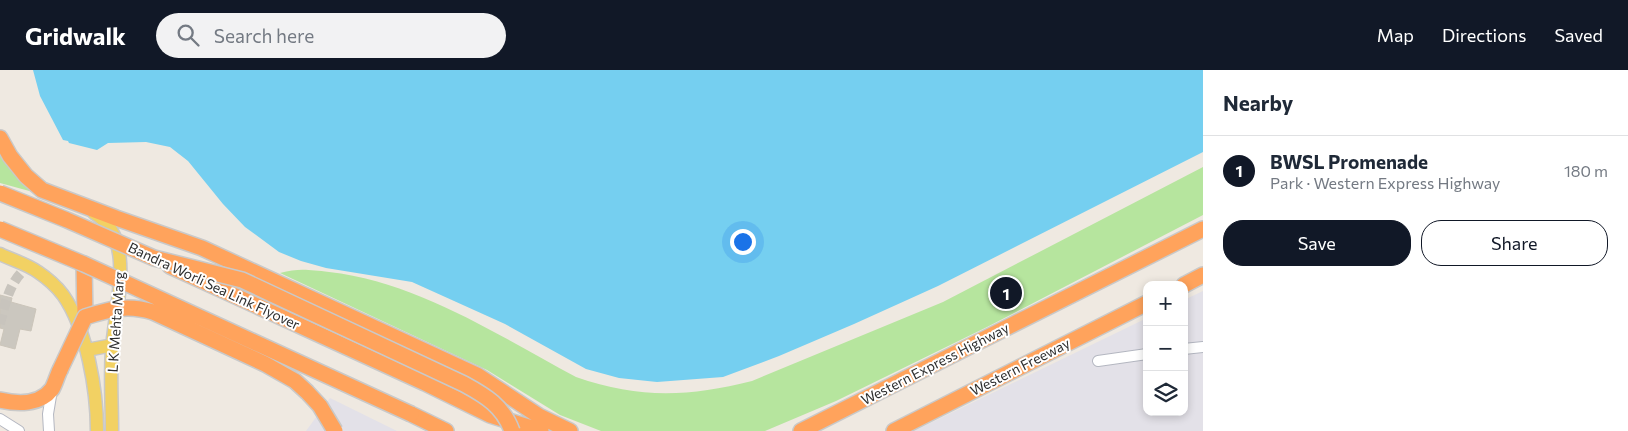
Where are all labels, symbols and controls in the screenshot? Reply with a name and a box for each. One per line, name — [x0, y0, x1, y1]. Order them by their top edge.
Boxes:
search box — [156, 13, 506, 58]
text: Gridwalk — [25, 21, 126, 50]
icon: search — [174, 21, 202, 49]
text: Search here — [214, 24, 314, 47]
text: Map — [1377, 24, 1414, 46]
text: Directions — [1442, 24, 1526, 46]
text: Saved — [1554, 24, 1603, 46]
text: Nearby — [1223, 90, 1293, 115]
text: BWSL Promenade — [1270, 150, 1428, 173]
text: 1 — [1235, 161, 1243, 180]
text: 180 m — [1564, 161, 1608, 180]
text: Park · Western Express Highway — [1270, 173, 1500, 192]
button: Save — [1223, 220, 1411, 266]
button: Share — [1421, 220, 1608, 266]
your location — [730, 229, 756, 255]
street label: Bandra Worli Sea Link Flyover — [126, 238, 303, 333]
street label: L K Mehta Marg — [103, 271, 128, 373]
pin: 1 — [990, 274, 1022, 312]
map controls — [1143, 281, 1188, 416]
button: + — [1143, 281, 1188, 326]
street label: Western Express Highway — [858, 319, 1011, 408]
button: − — [1143, 326, 1188, 371]
street label: Western Freeway — [967, 334, 1072, 399]
button: layers — [1143, 371, 1188, 416]

